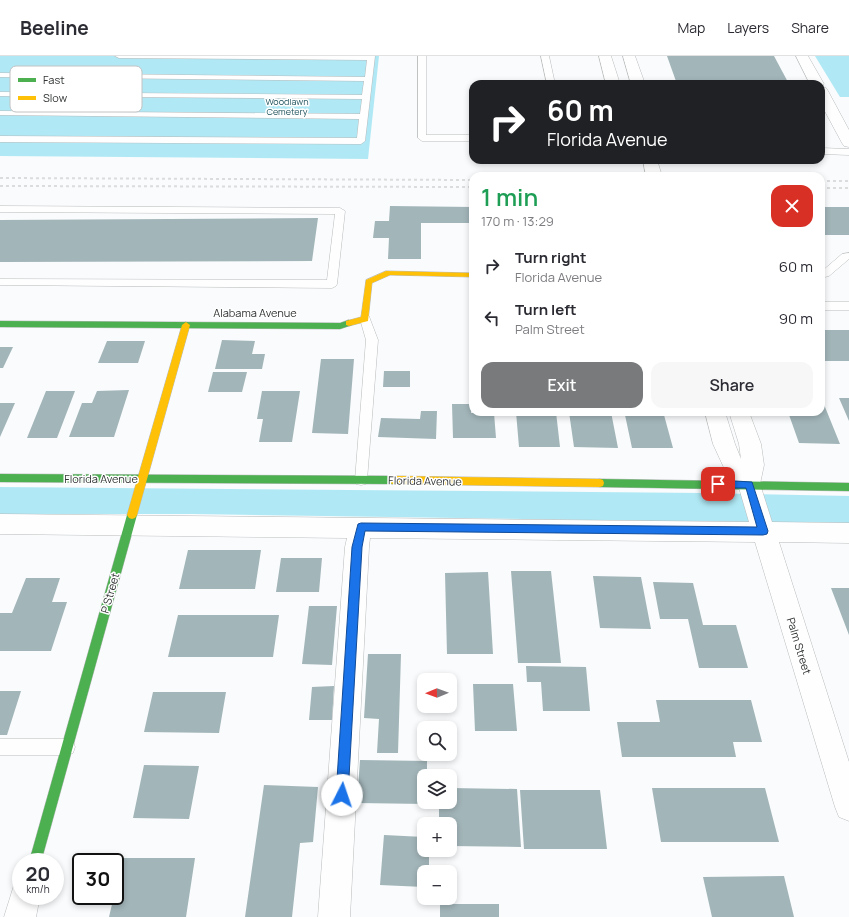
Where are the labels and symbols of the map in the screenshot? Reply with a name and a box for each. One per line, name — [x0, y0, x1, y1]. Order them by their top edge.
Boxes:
legend — [10, 66, 142, 112]
text: Fast — [43, 72, 65, 87]
text: Slow — [43, 90, 68, 105]
park label: Woodlawn Cemetery — [265, 95, 309, 118]
street label: Alabama Avenue — [213, 305, 297, 320]
pin — [701, 467, 735, 501]
street label: Florida Avenue — [64, 471, 138, 486]
street label: Florida Avenue — [388, 472, 463, 489]
street label: P Street — [97, 571, 122, 615]
street label: Palm Street — [784, 615, 815, 676]
north arrow — [417, 673, 457, 713]
position arrow — [321, 774, 363, 816]
speed limit sign: 30 — [72, 853, 124, 905]

